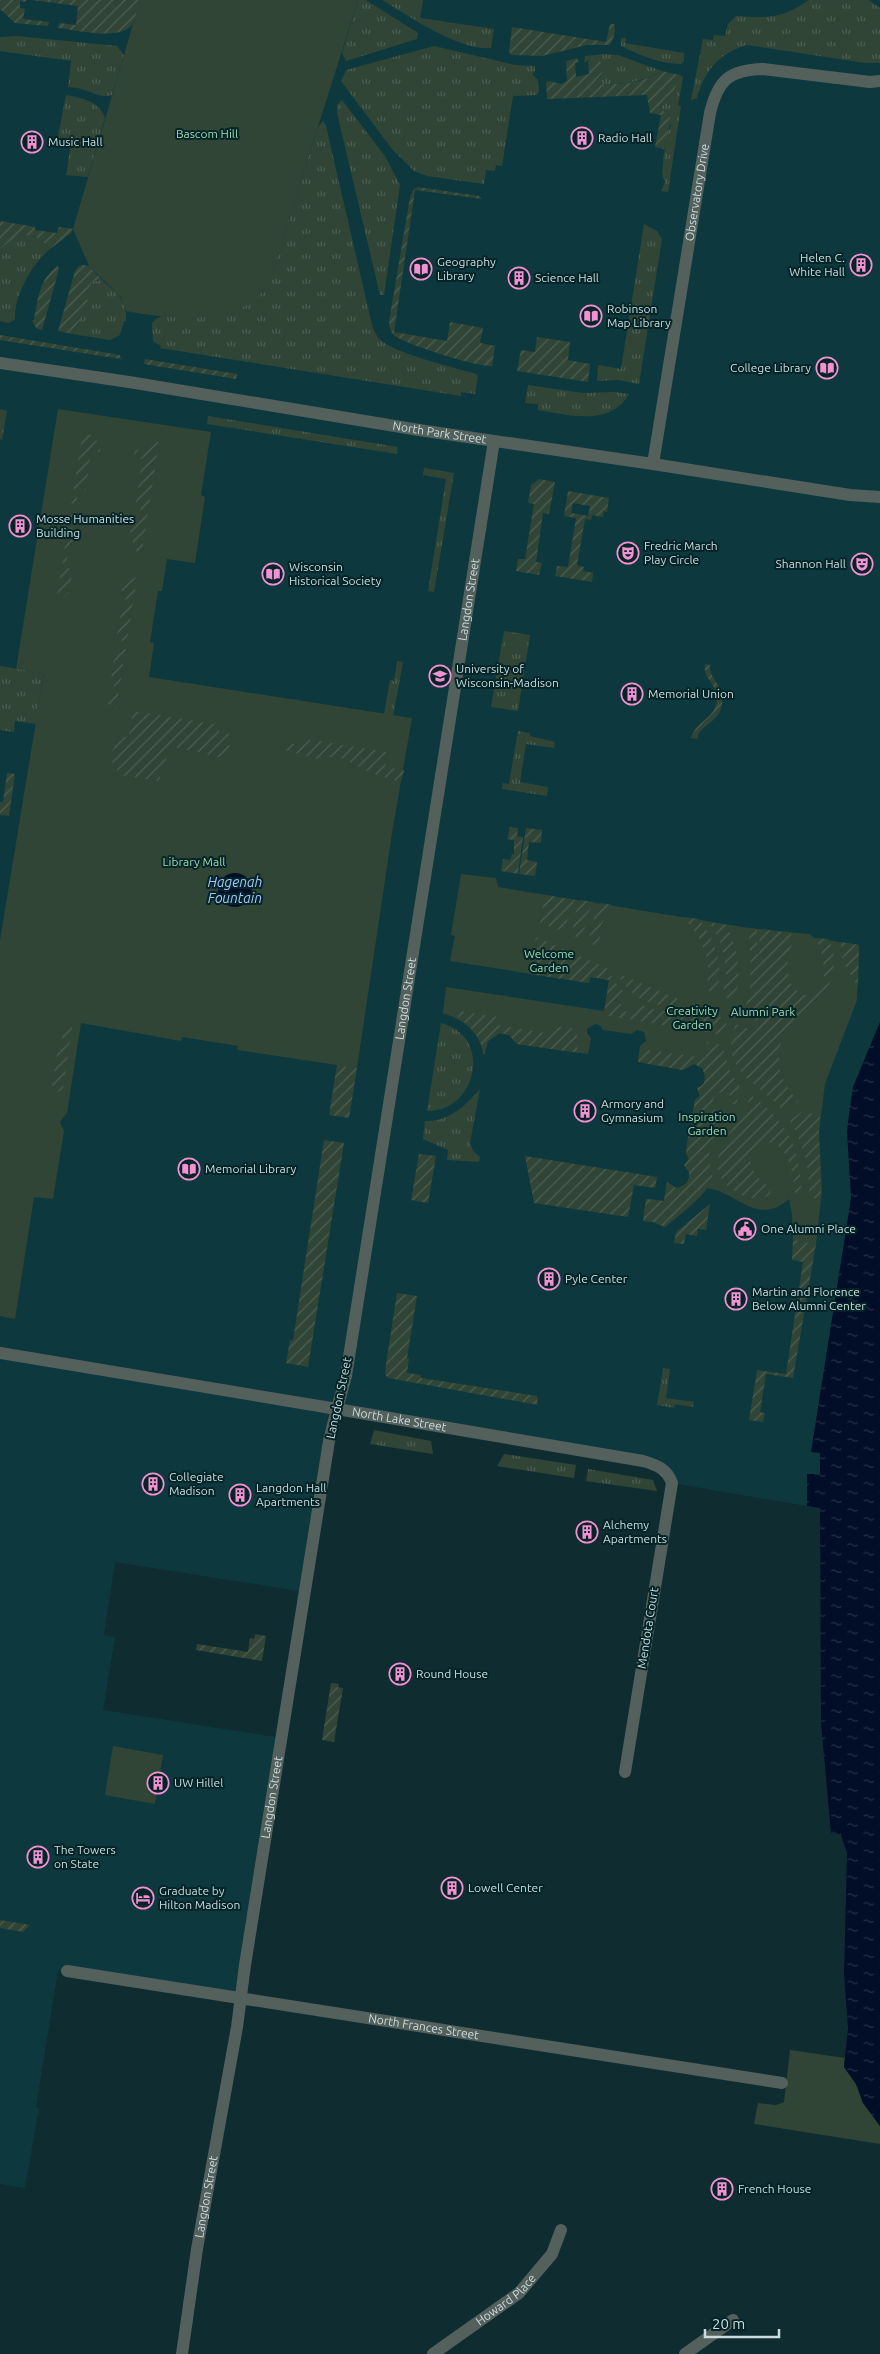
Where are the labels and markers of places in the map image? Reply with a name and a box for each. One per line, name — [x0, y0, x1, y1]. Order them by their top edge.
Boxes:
building icon: Radio Hall — [570, 126, 594, 150]
building icon: Music Hall — [20, 130, 44, 154]
place label: Radio Hall — [598, 131, 652, 144]
place label: Music Hall — [48, 135, 103, 148]
place label: Helen C. White Hall — [789, 251, 845, 278]
building icon: Helen C. White Hall — [849, 253, 873, 277]
place label: Geography Library — [437, 255, 496, 282]
library icon: Geography Library — [409, 257, 433, 281]
building icon: Science Hall — [507, 266, 531, 290]
place label: Science Hall — [535, 271, 599, 284]
place label: Robinson Map Library — [607, 302, 671, 329]
library icon: Robinson Map Library — [579, 304, 603, 328]
library icon: College Library — [815, 356, 839, 380]
place label: College Library — [730, 361, 811, 374]
place label: Mosse Humanities Building — [36, 512, 134, 539]
building icon: Mosse Humanities Building — [8, 514, 32, 538]
place label: Fredric March Play Circle — [644, 539, 718, 566]
theatre icon: Fredric March Play Circle — [616, 541, 640, 565]
theatre icon: Shannon Hall — [850, 552, 874, 576]
place label: Shannon Hall — [776, 557, 846, 570]
place label: Wisconsin Historical Society — [289, 560, 381, 587]
library icon: Wisconsin Historical Society — [261, 562, 285, 586]
place label: University of Wisconsin-Madison — [456, 662, 559, 689]
school or university icon: University of Wisconsin-Madison — [428, 664, 452, 688]
building icon: Memorial Union — [620, 682, 644, 706]
place label: Memorial Union — [648, 687, 734, 700]
place label: Armory and Gymnasium — [601, 1097, 664, 1124]
building icon: Armory and Gymnasium — [573, 1099, 597, 1123]
library icon: Memorial Library — [177, 1157, 201, 1181]
place label: Memorial Library — [205, 1162, 297, 1175]
public building icon: One Alumni Place — [733, 1217, 757, 1241]
place label: One Alumni Place — [761, 1222, 856, 1235]
building icon: Pyle Center — [537, 1267, 561, 1291]
place label: Pyle Center — [565, 1272, 628, 1285]
place label: Martin and Florence Below Alumni Center — [752, 1285, 866, 1312]
building icon: Martin and Florence Below Alumni Center — [724, 1287, 748, 1311]
place label: Collegiate Madison — [169, 1470, 224, 1497]
building icon: Collegiate Madison — [141, 1472, 165, 1496]
place label: Langdon Hall Apartments — [256, 1481, 327, 1508]
building icon: Langdon Hall Apartments — [228, 1483, 252, 1507]
place label: Alchemy Apartments — [603, 1518, 667, 1545]
building icon: Alchemy Apartments — [575, 1520, 599, 1544]
building icon: Round House — [388, 1662, 412, 1686]
place label: Round House — [416, 1667, 488, 1680]
building icon: UW Hillel — [146, 1771, 170, 1795]
place label: UW Hillel — [174, 1776, 223, 1789]
place label: The Towers on State — [54, 1843, 116, 1870]
building icon: The Towers on State — [26, 1845, 50, 1869]
building icon: Lowell Center — [440, 1876, 464, 1900]
place label: Lowell Center — [468, 1881, 543, 1894]
place label: Graduate by Hilton Madison — [159, 1884, 240, 1911]
hotel icon: Graduate by Hilton Madison — [131, 1886, 155, 1910]
building icon: French House — [710, 2177, 734, 2201]
place label: French House — [738, 2182, 811, 2195]

